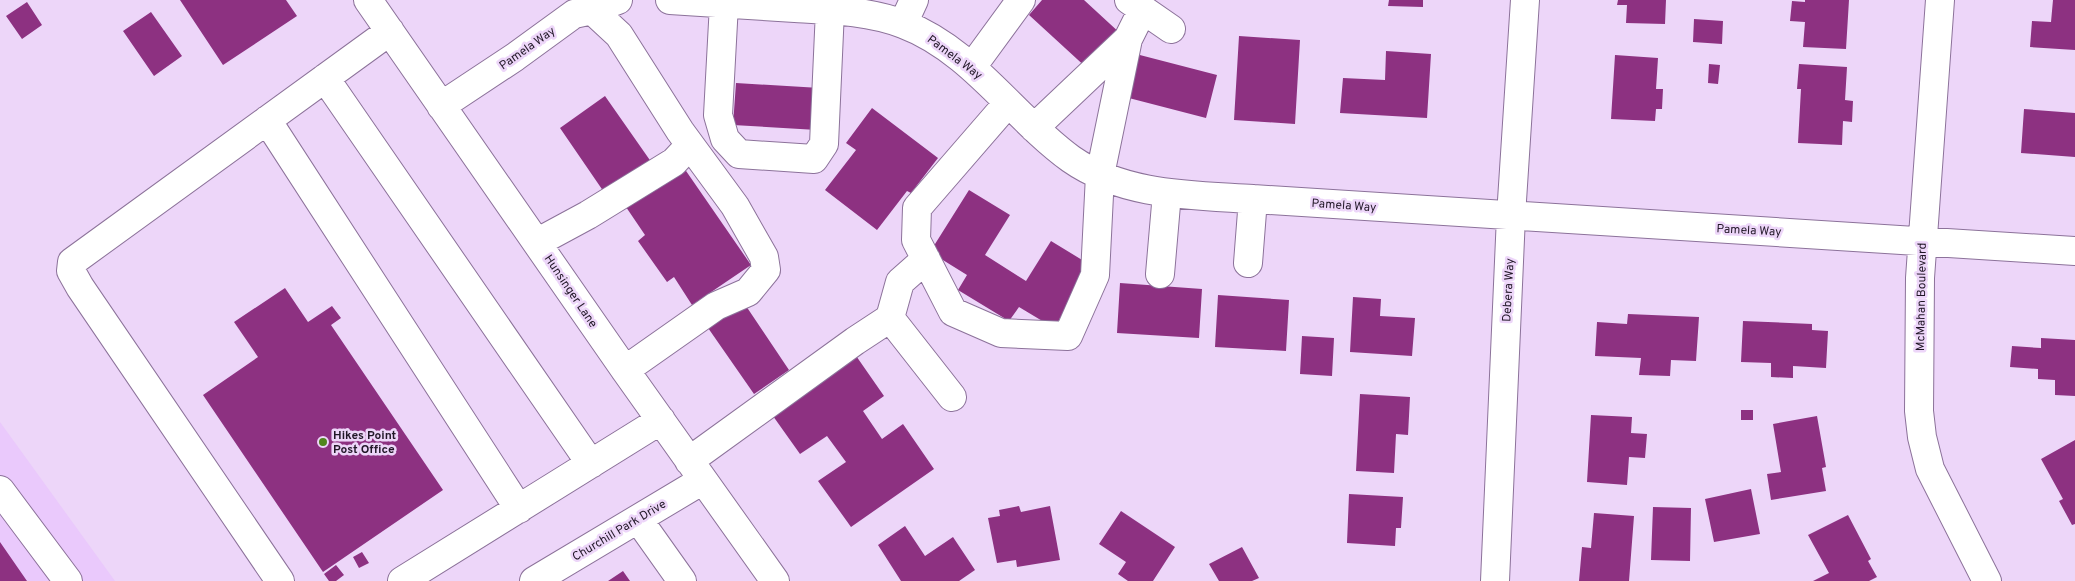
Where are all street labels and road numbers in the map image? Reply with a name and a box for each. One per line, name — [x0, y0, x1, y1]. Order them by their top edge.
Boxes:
street label: Pamela Way — [496, 24, 559, 74]
street label: Pamela Way — [924, 32, 985, 84]
street label: Pamela Way — [1311, 196, 1377, 216]
street label: Pamela Way — [1716, 221, 1782, 241]
street label: McMahan Boulevard — [1913, 243, 1931, 351]
street label: Hunsinger Lane — [540, 252, 601, 331]
street label: Debera Way — [1499, 258, 1519, 322]
street label: Churchill Park Drive — [570, 497, 669, 565]

